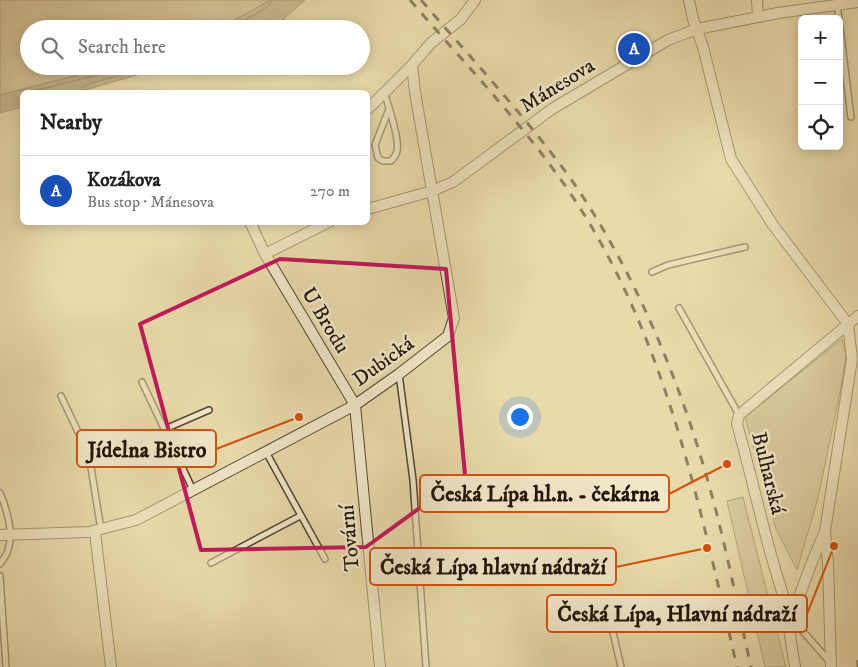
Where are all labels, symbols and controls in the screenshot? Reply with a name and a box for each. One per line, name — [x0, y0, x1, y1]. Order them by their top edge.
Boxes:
map controls — [798, 15, 843, 150]
button: + — [798, 15, 843, 60]
search box — [20, 20, 370, 75]
pin: A — [618, 30, 650, 68]
icon: search — [38, 34, 66, 62]
text: Search here — [78, 36, 166, 59]
street label: Mánesova — [515, 53, 600, 119]
button: − — [798, 60, 843, 105]
button: locate — [798, 105, 843, 150]
text: Nearby — [40, 110, 102, 136]
text: Kozákova — [87, 169, 161, 192]
text: A — [51, 181, 61, 201]
text: 270 m — [310, 181, 350, 201]
text: Bus stop · Mánesova — [87, 192, 214, 212]
street label: U Brodu — [295, 283, 355, 358]
street label: Dubická — [348, 331, 419, 393]
your location — [507, 404, 533, 430]
street label: Bulharská — [745, 429, 791, 517]
callout: Jídelna Bistro — [77, 430, 216, 467]
text: Jídelna Bistro — [85, 437, 207, 464]
callout: Česká Lípa hl.n. - čekárna — [420, 475, 669, 512]
text: Česká Lípa hl.n. - čekárna — [431, 480, 660, 508]
street label: Tovární — [334, 502, 366, 572]
callout: Česká Lípa hlavní nádraží — [370, 548, 616, 585]
text: Česká Lípa hlavní nádraží — [380, 553, 607, 581]
callout: Česká Lípa, Hlavní nádraží — [547, 595, 807, 632]
text: Česká Lípa, Hlavní nádraží — [557, 600, 798, 628]

